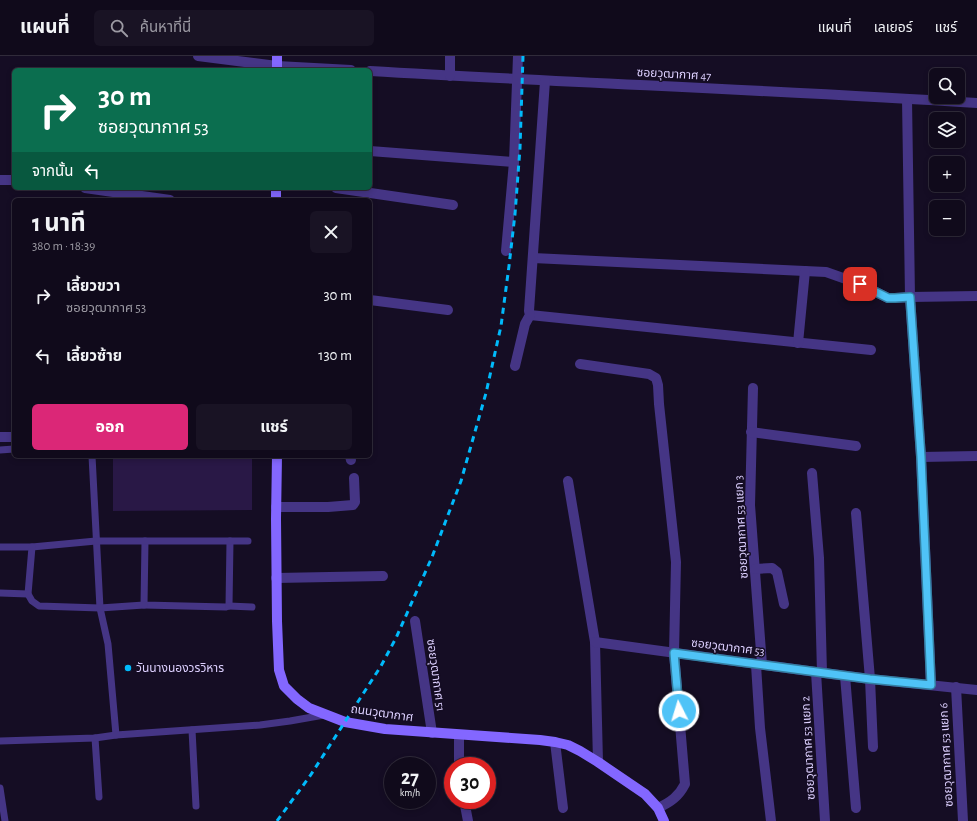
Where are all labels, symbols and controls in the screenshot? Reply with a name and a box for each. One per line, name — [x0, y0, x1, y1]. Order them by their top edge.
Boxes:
search box — [94, 10, 374, 46]
icon: search — [108, 17, 130, 39]
text: แผนที่ — [20, 18, 70, 37]
text: ค้นหาที่นี่ — [140, 20, 191, 35]
text: แผนที่ — [818, 21, 852, 35]
text: เลเยอร์ — [874, 21, 913, 35]
text: แชร์ — [935, 21, 957, 35]
street label: ซอยวุฒากาศ 47 — [636, 66, 712, 83]
map controls — [929, 68, 965, 236]
button: search — [929, 68, 965, 104]
text: 30 m — [98, 83, 151, 111]
icon: right — [32, 84, 84, 136]
button: layers — [929, 112, 965, 148]
text: ซอยวุฒากาศ 53 — [98, 119, 209, 137]
button: + — [929, 156, 965, 192]
icon: left — [81, 160, 103, 182]
text: จากนั้น — [32, 164, 73, 179]
button: − — [929, 200, 965, 236]
button: close — [310, 211, 352, 253]
text: 1 นาที — [32, 212, 86, 236]
text: 380 m · 18:39 — [32, 240, 95, 253]
pin — [843, 267, 877, 301]
icon: arrive — [849, 273, 871, 295]
text: เลี้ยวขวา — [66, 279, 120, 294]
icon: right — [32, 285, 54, 307]
text: 30 m — [323, 288, 352, 303]
text: ซอยวุฒากาศ 53 — [66, 302, 146, 315]
icon: left — [32, 345, 54, 367]
text: 130 m — [318, 348, 352, 363]
text: เลี้ยวซ้าย — [66, 349, 122, 364]
button: ออก — [32, 404, 188, 450]
button: แชร์ — [196, 404, 352, 450]
street label: ซอยวุฒากาศ 53 แยก 3 — [732, 475, 751, 579]
street label: ซอยวุฒากาศ 53 — [690, 637, 765, 658]
street label: ซอยวุฒากาศ 51 — [424, 638, 447, 712]
place label: วันนางนองวรวิหาร — [136, 662, 224, 674]
marker: วันนางนองวรวิหาร — [123, 663, 133, 673]
position arrow — [658, 690, 700, 732]
street label: ซอยวุฒากาศ 53 แยก 2 — [799, 695, 818, 800]
street label: ซอยวุฒากาศ 53 แยก 6 — [937, 702, 956, 807]
street label: ถนนวุฒากาศ — [350, 703, 414, 724]
speed limit sign: 30 — [444, 757, 496, 809]
text: 27 — [401, 768, 419, 788]
text: km/h — [400, 788, 420, 798]

